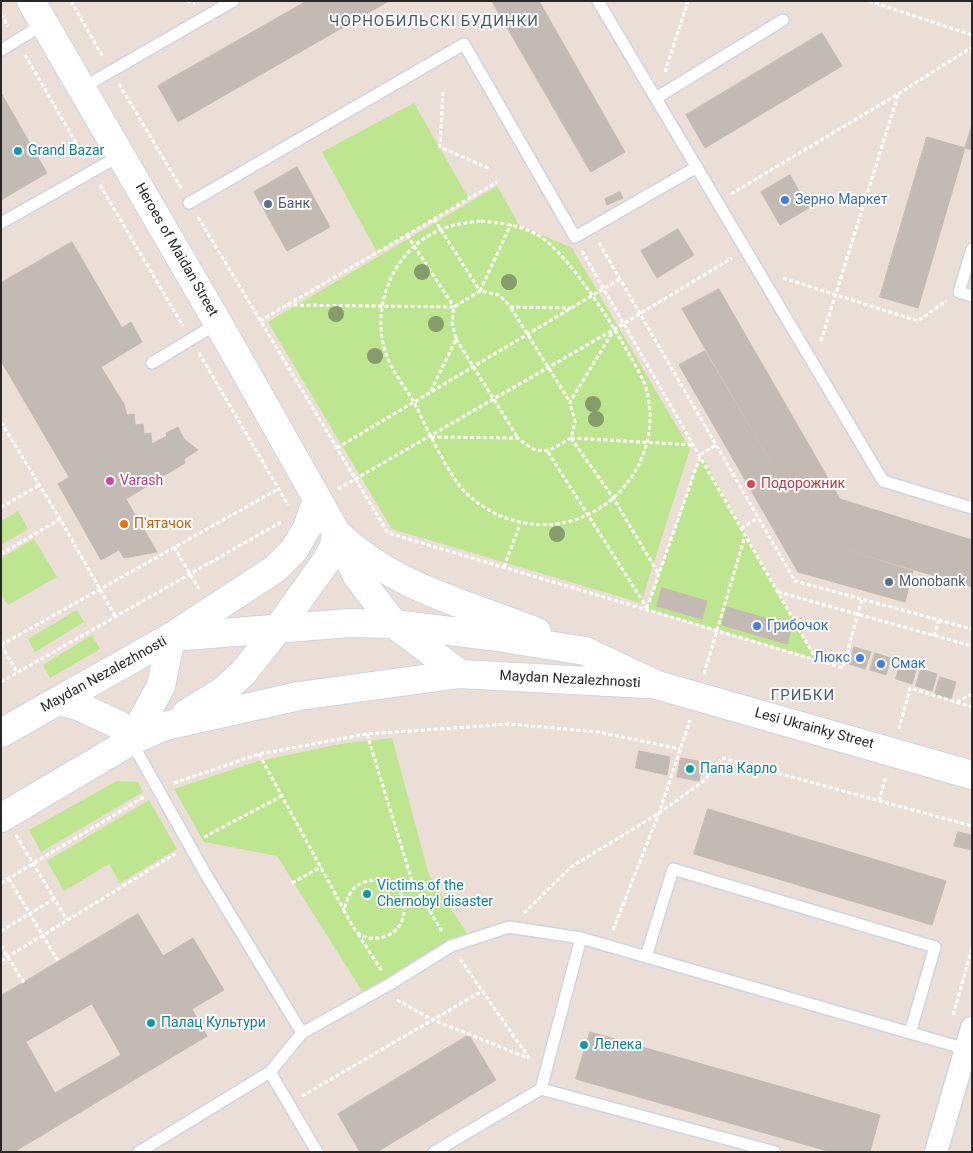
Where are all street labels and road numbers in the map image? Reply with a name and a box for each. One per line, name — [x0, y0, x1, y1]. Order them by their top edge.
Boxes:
street label: Heroes of Maidan Street — [131, 180, 221, 320]
street label: Maydan Nezalezhnosti — [38, 633, 170, 717]
street label: Maydan Nezalezhnosti — [499, 668, 641, 692]
street label: Lesi Ukrainky Street — [753, 705, 875, 753]

